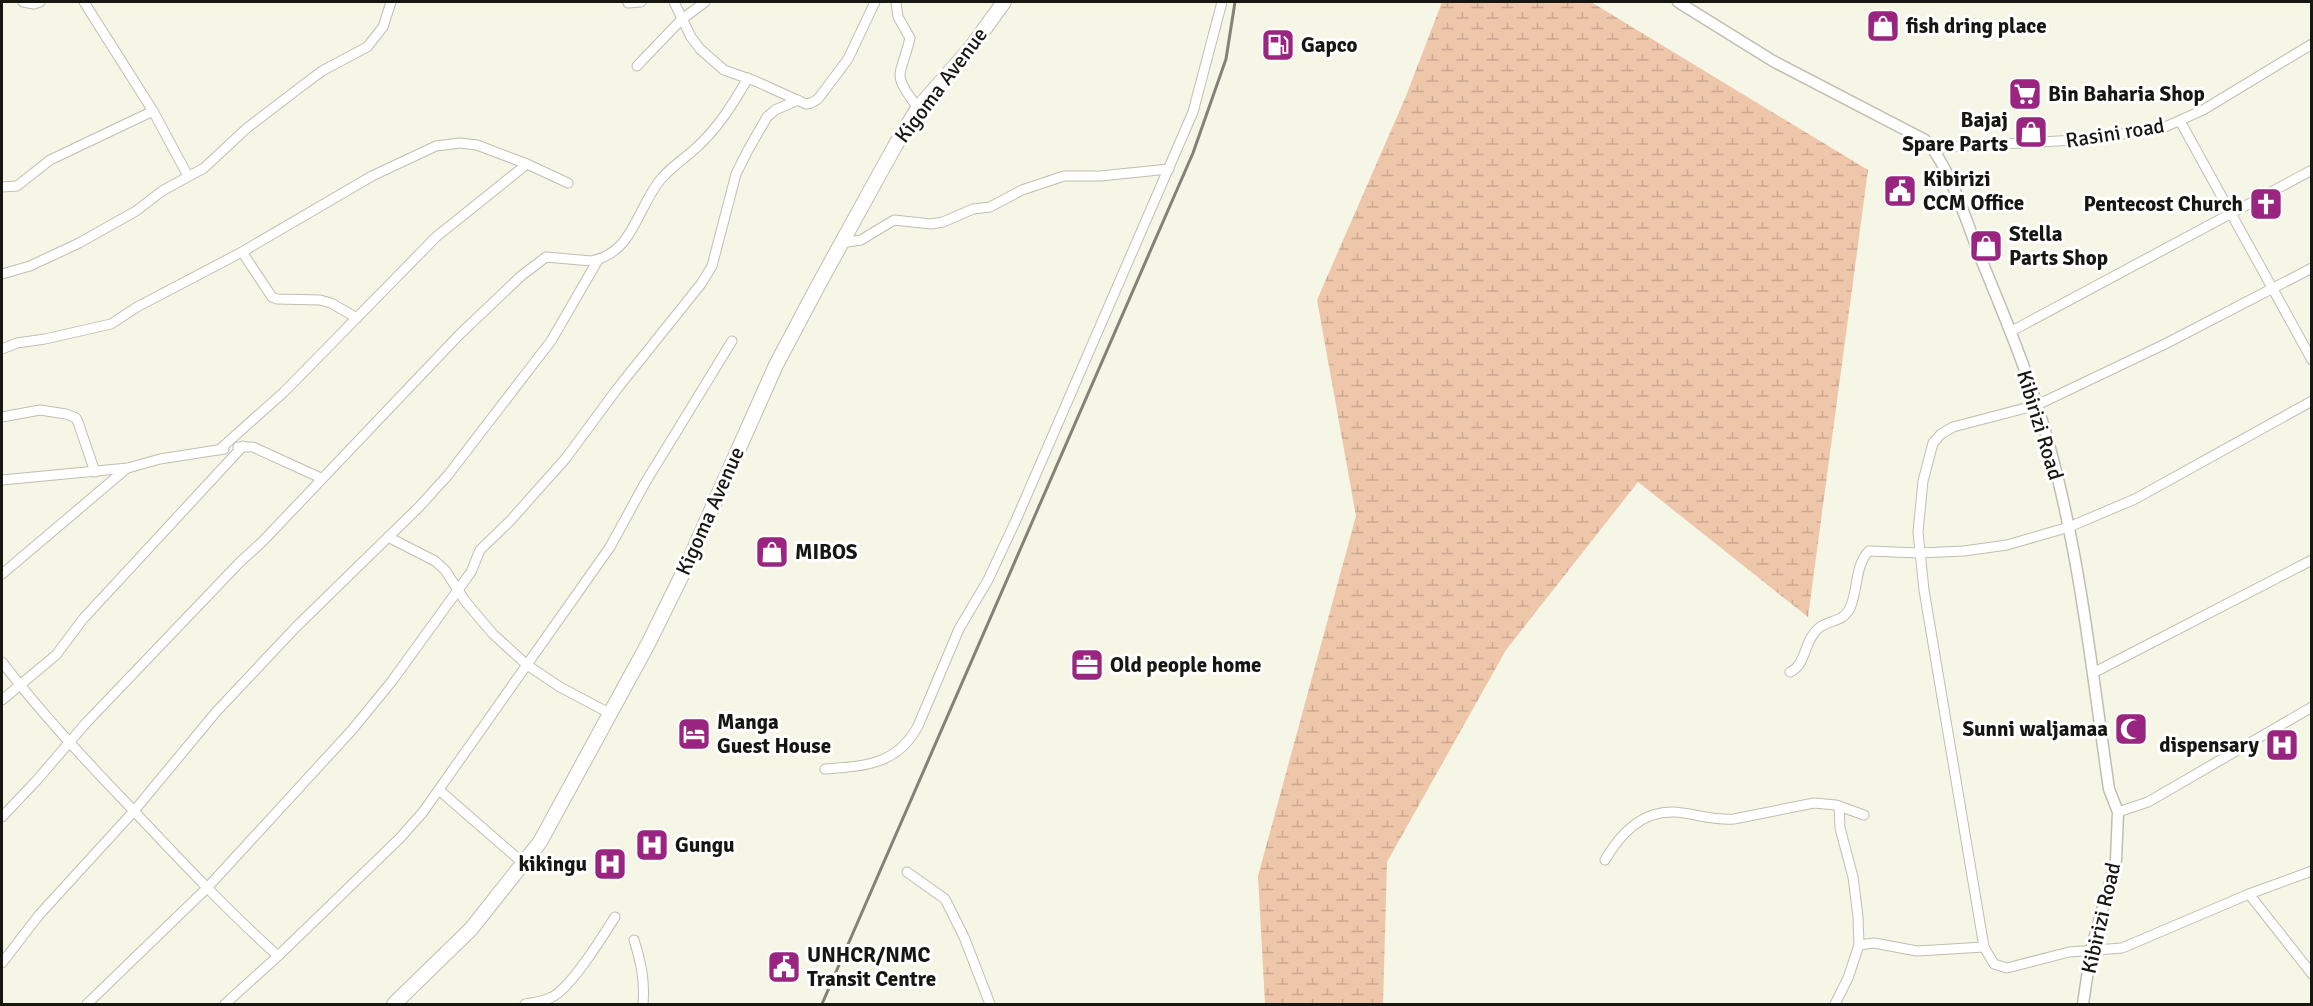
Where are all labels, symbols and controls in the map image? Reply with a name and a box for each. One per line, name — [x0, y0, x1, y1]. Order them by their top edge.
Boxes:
shop icon: fish dring place — [1865, 8, 1901, 44]
place label: fish dring place — [1905, 13, 2047, 39]
street label: Kigoma Avenue — [889, 22, 993, 148]
fuel station icon: Gapco — [1260, 27, 1296, 63]
place label: Gapco — [1301, 32, 1358, 58]
supermarket icon: Bin Baharia Shop — [2007, 76, 2043, 112]
place label: Bin Baharia Shop — [2048, 81, 2205, 107]
place label: Bajaj Spare Parts — [1902, 107, 2008, 157]
street label: Rasini road — [2064, 112, 2166, 154]
shop icon: Bajaj Spare Parts — [2013, 114, 2049, 150]
place label: Kibirizi CCM Office — [1923, 166, 2024, 216]
public building icon: Kibirizi CCM Office — [1882, 173, 1918, 209]
church icon: Pentecost Church — [2248, 186, 2284, 222]
place label: Pentecost Church — [2083, 191, 2243, 217]
place label: Stella Parts Shop — [2009, 221, 2108, 271]
shop icon: Stella Parts Shop — [1968, 228, 2004, 264]
street label: Kibirizi Road — [2011, 367, 2069, 483]
street label: Kigoma Avenue — [670, 443, 750, 579]
shop icon: MIBOS — [754, 534, 790, 570]
place label: MIBOS — [795, 539, 858, 565]
office icon: Old people home — [1069, 647, 1105, 683]
place label: Old people home — [1110, 652, 1262, 678]
place label: Manga Guest House — [717, 709, 831, 759]
mosque icon: Sunni waljamaa — [2113, 711, 2149, 747]
hotel icon: Manga Guest House — [676, 716, 712, 752]
place label: Sunni waljamaa — [1962, 716, 2108, 742]
hospital icon: dispensary — [2264, 727, 2300, 763]
place label: dispensary — [2159, 732, 2260, 758]
hospital icon: Gungu — [634, 827, 670, 863]
place label: Gungu — [675, 832, 735, 858]
hospital icon: kikingu — [592, 846, 628, 882]
place label: kikingu — [518, 851, 587, 877]
street label: Kibirizi Road — [2076, 860, 2126, 976]
place label: UNHCR/NMC Transit Centre — [807, 942, 936, 992]
public building icon: UNHCR/NMC Transit Centre — [766, 949, 802, 985]

